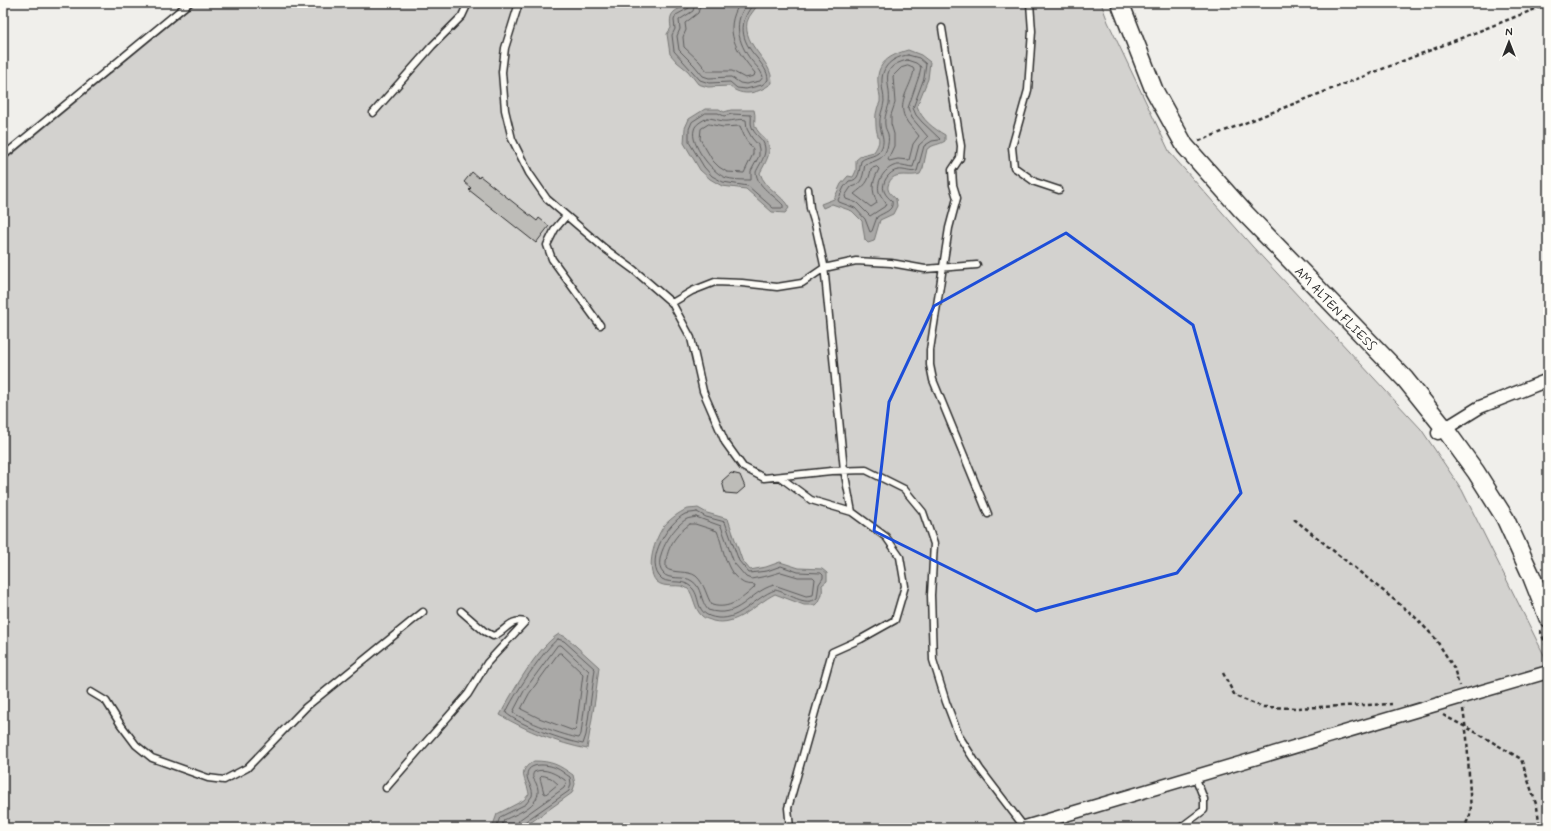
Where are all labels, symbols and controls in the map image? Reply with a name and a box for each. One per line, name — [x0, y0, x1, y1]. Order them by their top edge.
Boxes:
north arrow — [1489, 22, 1529, 62]
text: N — [1505, 26, 1513, 40]
street label: AM ALTEN FLIESS — [1290, 263, 1380, 355]

